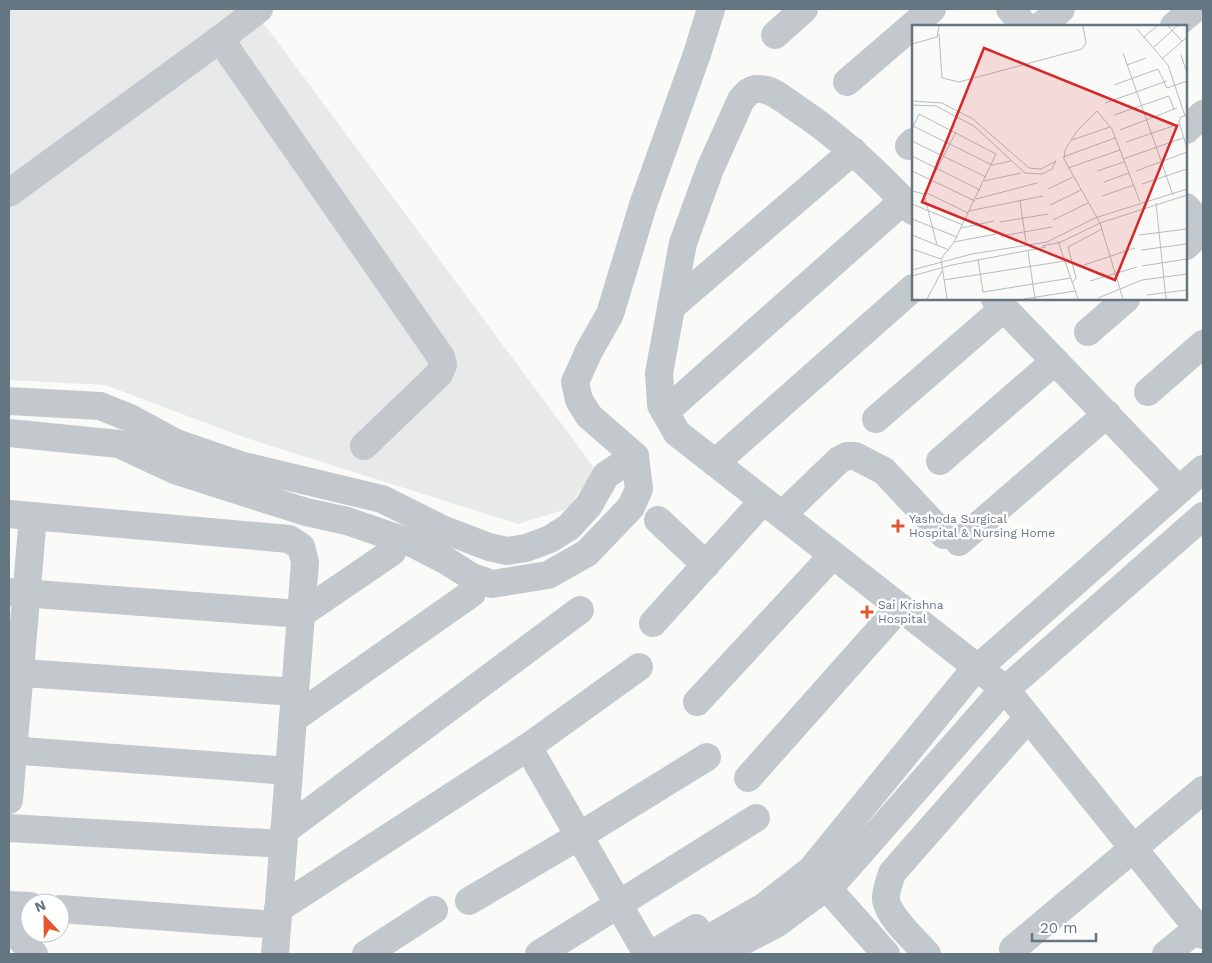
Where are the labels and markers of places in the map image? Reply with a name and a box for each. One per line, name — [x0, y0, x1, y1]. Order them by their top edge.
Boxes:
place label: Yashoda Surgical Hospital & Nursing Home — [909, 512, 1055, 540]
marker: Yashoda Surgical Hospital & Nursing Home — [891, 519, 905, 533]
place label: Sai Krishna Hospital — [878, 598, 944, 626]
marker: Sai Krishna Hospital — [860, 605, 874, 619]

